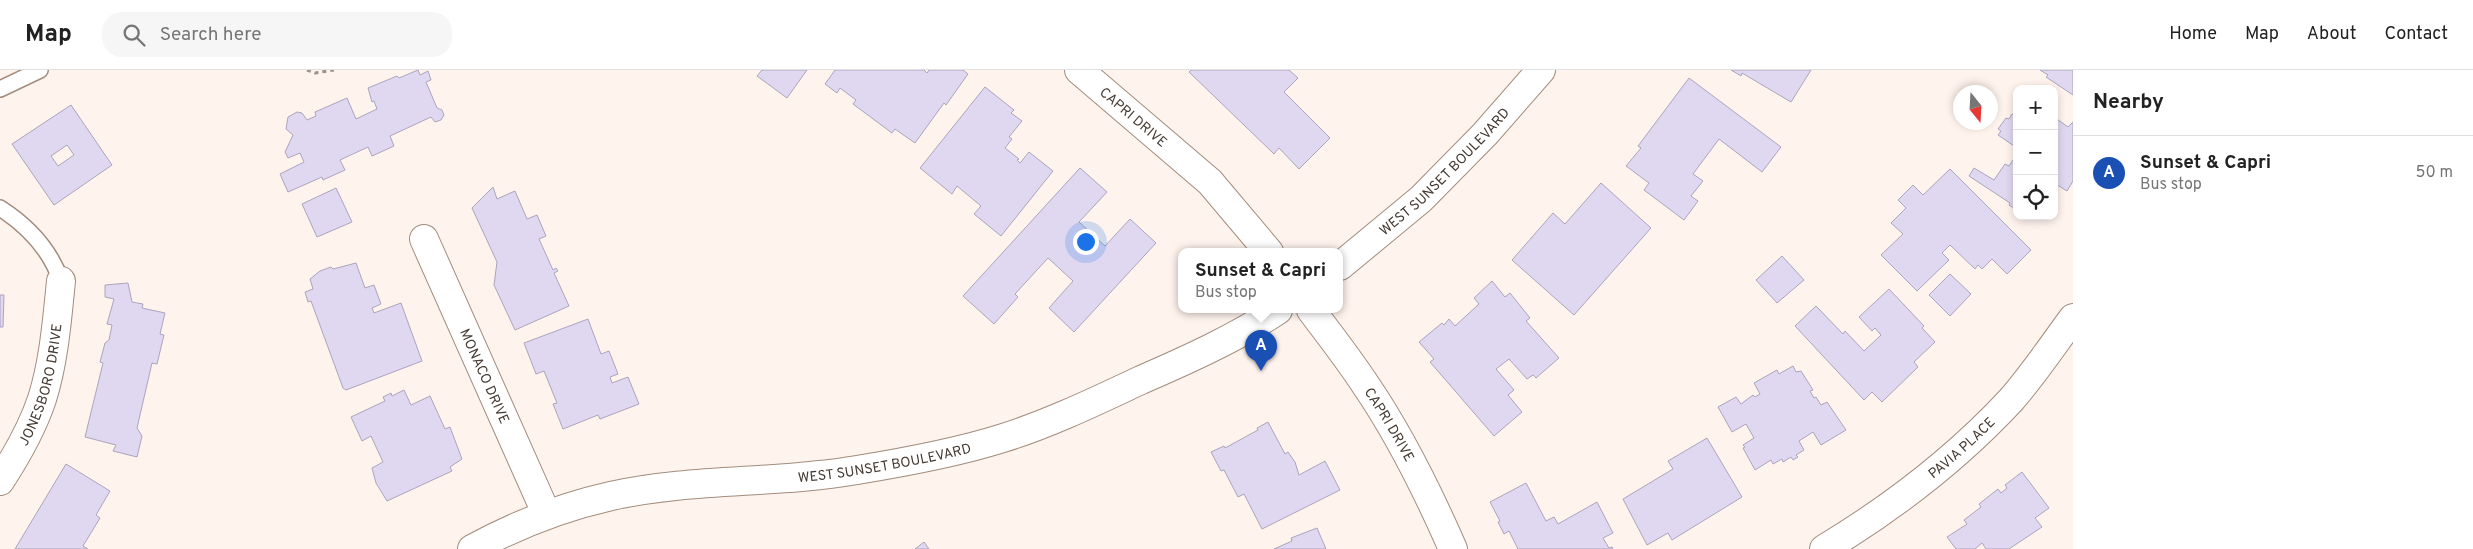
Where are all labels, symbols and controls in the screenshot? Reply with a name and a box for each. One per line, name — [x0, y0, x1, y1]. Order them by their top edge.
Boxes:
search box — [102, 12, 452, 57]
text: Map — [25, 20, 72, 50]
icon: search — [120, 21, 148, 49]
text: Search here — [160, 23, 261, 47]
text: Home — [2169, 23, 2217, 46]
text: Map — [2245, 23, 2279, 46]
text: About — [2307, 23, 2356, 46]
text: Contact — [2384, 23, 2448, 46]
street label: CAPRI DRIVE — [1096, 84, 1170, 151]
north arrow — [1953, 85, 1998, 130]
map controls — [2013, 85, 2058, 220]
button: + — [2013, 85, 2058, 130]
text: Nearby — [2093, 89, 2164, 116]
street label: WEST SUNSET BOULEVARD — [1377, 105, 1514, 240]
button: − — [2013, 130, 2058, 175]
text: Sunset & Capri — [2140, 151, 2271, 175]
text: A — [2103, 163, 2115, 183]
text: 50 m — [2416, 163, 2453, 183]
button: locate — [2013, 175, 2058, 220]
text: Bus stop — [2140, 175, 2202, 195]
your location — [1073, 229, 1099, 255]
popup — [1178, 248, 1343, 313]
text: Sunset & Capri — [1195, 259, 1326, 283]
text: Bus stop — [1195, 283, 1257, 303]
street label: JONESBORO DRIVE — [16, 323, 67, 449]
street label: MONACO DRIVE — [455, 326, 512, 427]
pin: A — [1245, 330, 1277, 371]
street label: CAPRI DRIVE — [1360, 385, 1417, 465]
street label: PAVIA PLACE — [1925, 414, 1999, 483]
street label: WEST SUNSET BOULEVARD — [797, 441, 973, 487]

